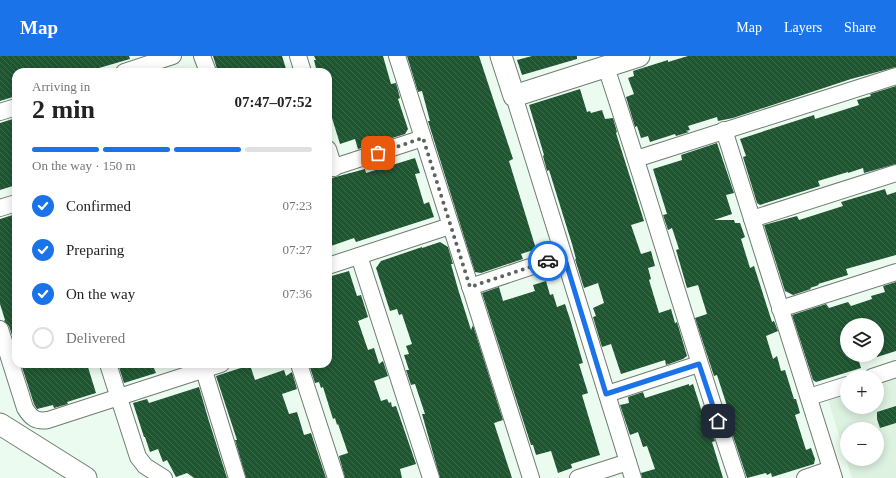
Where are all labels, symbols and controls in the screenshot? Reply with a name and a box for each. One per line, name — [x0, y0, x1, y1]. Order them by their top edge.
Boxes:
text: Map — [20, 17, 58, 38]
text: Map — [736, 20, 762, 35]
text: Layers — [784, 20, 822, 35]
text: Share — [844, 20, 876, 35]
text: Arriving in — [32, 79, 90, 94]
text: 07:47–07:52 — [235, 94, 312, 110]
text: 2 min — [32, 95, 95, 124]
pin — [361, 136, 395, 170]
icon: bag — [367, 142, 389, 164]
text: On the way · 150 m — [32, 158, 136, 173]
icon: check — [32, 195, 54, 217]
text: Confirmed — [66, 198, 131, 214]
text: 07:23 — [282, 198, 312, 213]
icon: check — [32, 239, 54, 261]
courier — [528, 241, 568, 281]
text: Preparing — [66, 242, 124, 258]
text: 07:27 — [282, 242, 312, 257]
icon: car — [537, 250, 559, 272]
icon: check — [32, 283, 54, 305]
text: On the way — [66, 286, 135, 302]
text: 07:36 — [282, 286, 312, 301]
map controls — [840, 318, 884, 466]
button: layers — [840, 318, 884, 362]
text: Delivered — [66, 330, 125, 346]
button: + — [840, 370, 884, 414]
pin — [701, 404, 735, 438]
icon: home — [707, 410, 729, 432]
button: − — [840, 422, 884, 466]

